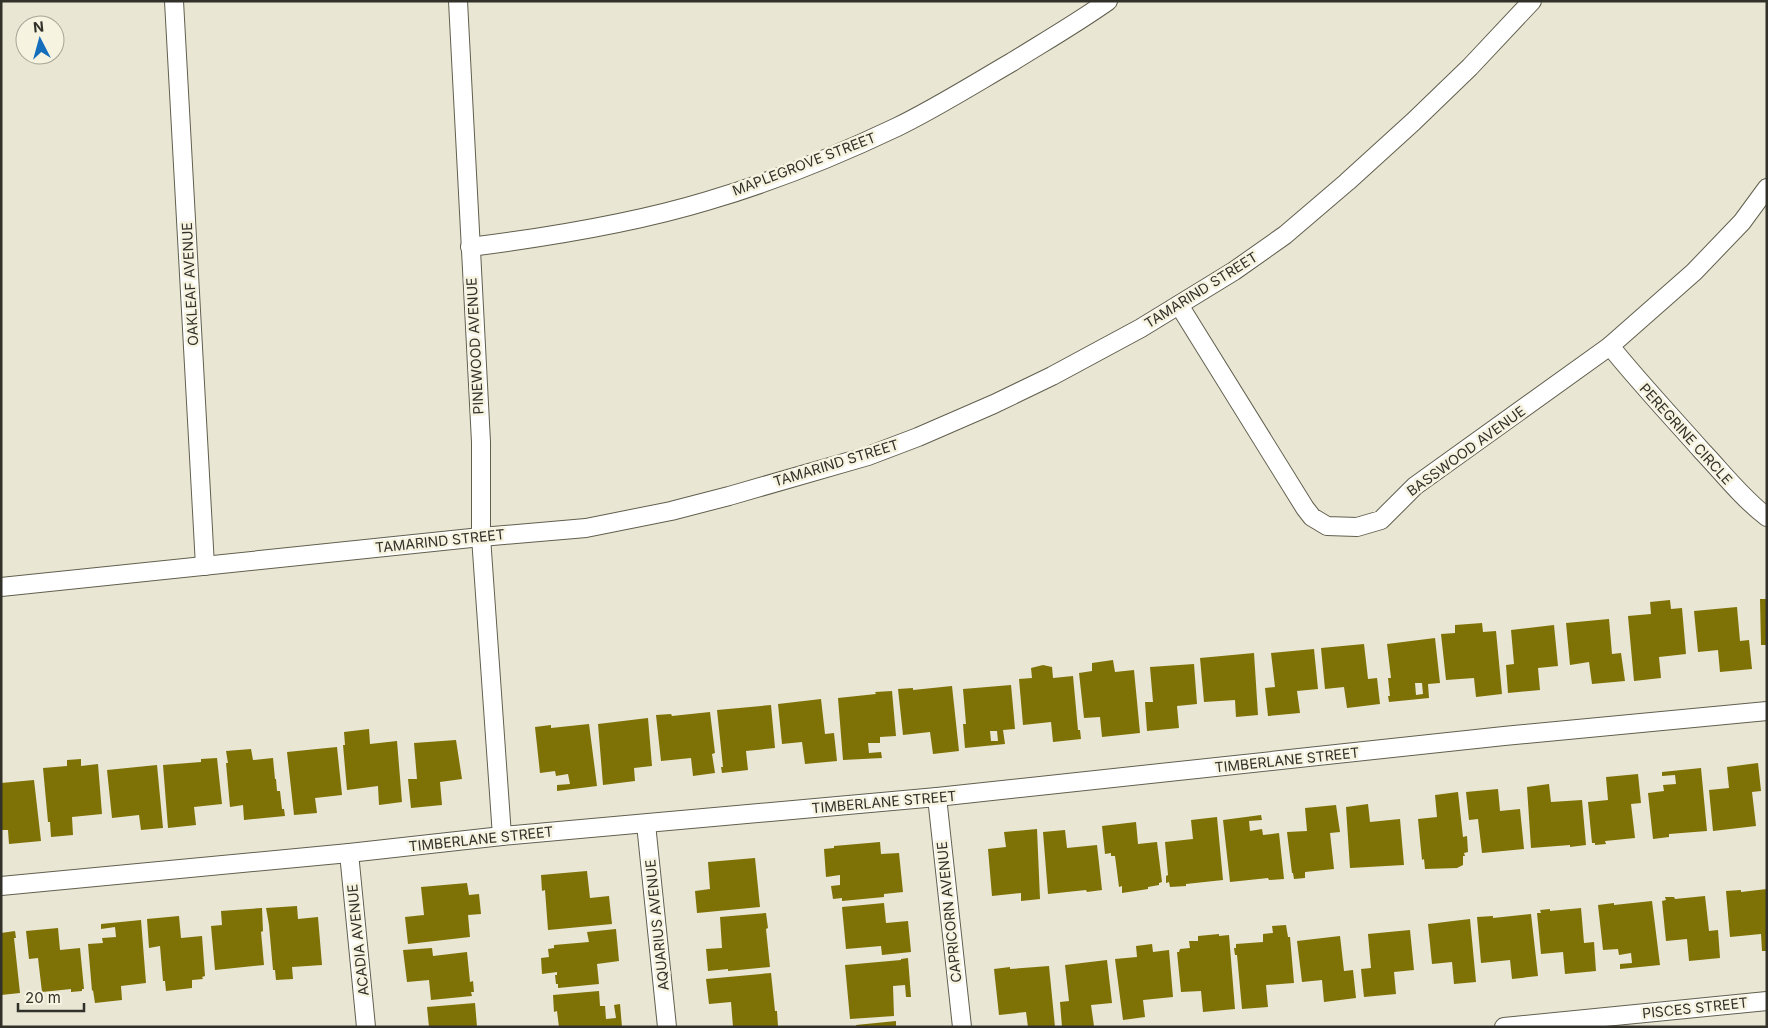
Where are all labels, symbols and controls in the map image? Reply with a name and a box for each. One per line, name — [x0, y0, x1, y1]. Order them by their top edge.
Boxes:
north arrow — [15, 15, 65, 65]
text: N — [32, 18, 45, 36]
street label: MAPLEGROVE STREET — [730, 128, 878, 199]
street label: OAKLEAF AVENUE — [178, 222, 201, 346]
street label: TAMARIND STREET — [1141, 248, 1260, 331]
street label: PINEWOOD AVENUE — [462, 277, 487, 415]
street label: PEREGRINE CIRCLE — [1636, 380, 1736, 488]
street label: BASSWOOD AVENUE — [1403, 402, 1528, 499]
street label: TAMARIND STREET — [771, 435, 901, 490]
street label: TAMARIND STREET — [374, 525, 506, 556]
street label: TIMBERLANE STREET — [1214, 743, 1360, 776]
street label: TIMBERLANE STREET — [811, 787, 957, 816]
street label: TIMBERLANE STREET — [408, 822, 554, 855]
street label: CAPRICORN AVENUE — [933, 841, 964, 984]
street label: AQUARIUS AVENUE — [641, 859, 672, 992]
street label: ACADIA AVENUE — [343, 883, 372, 997]
scale bar — [18, 980, 84, 1012]
text: 20 m — [25, 988, 61, 1007]
street label: PISCES STREET — [1641, 994, 1749, 1022]

